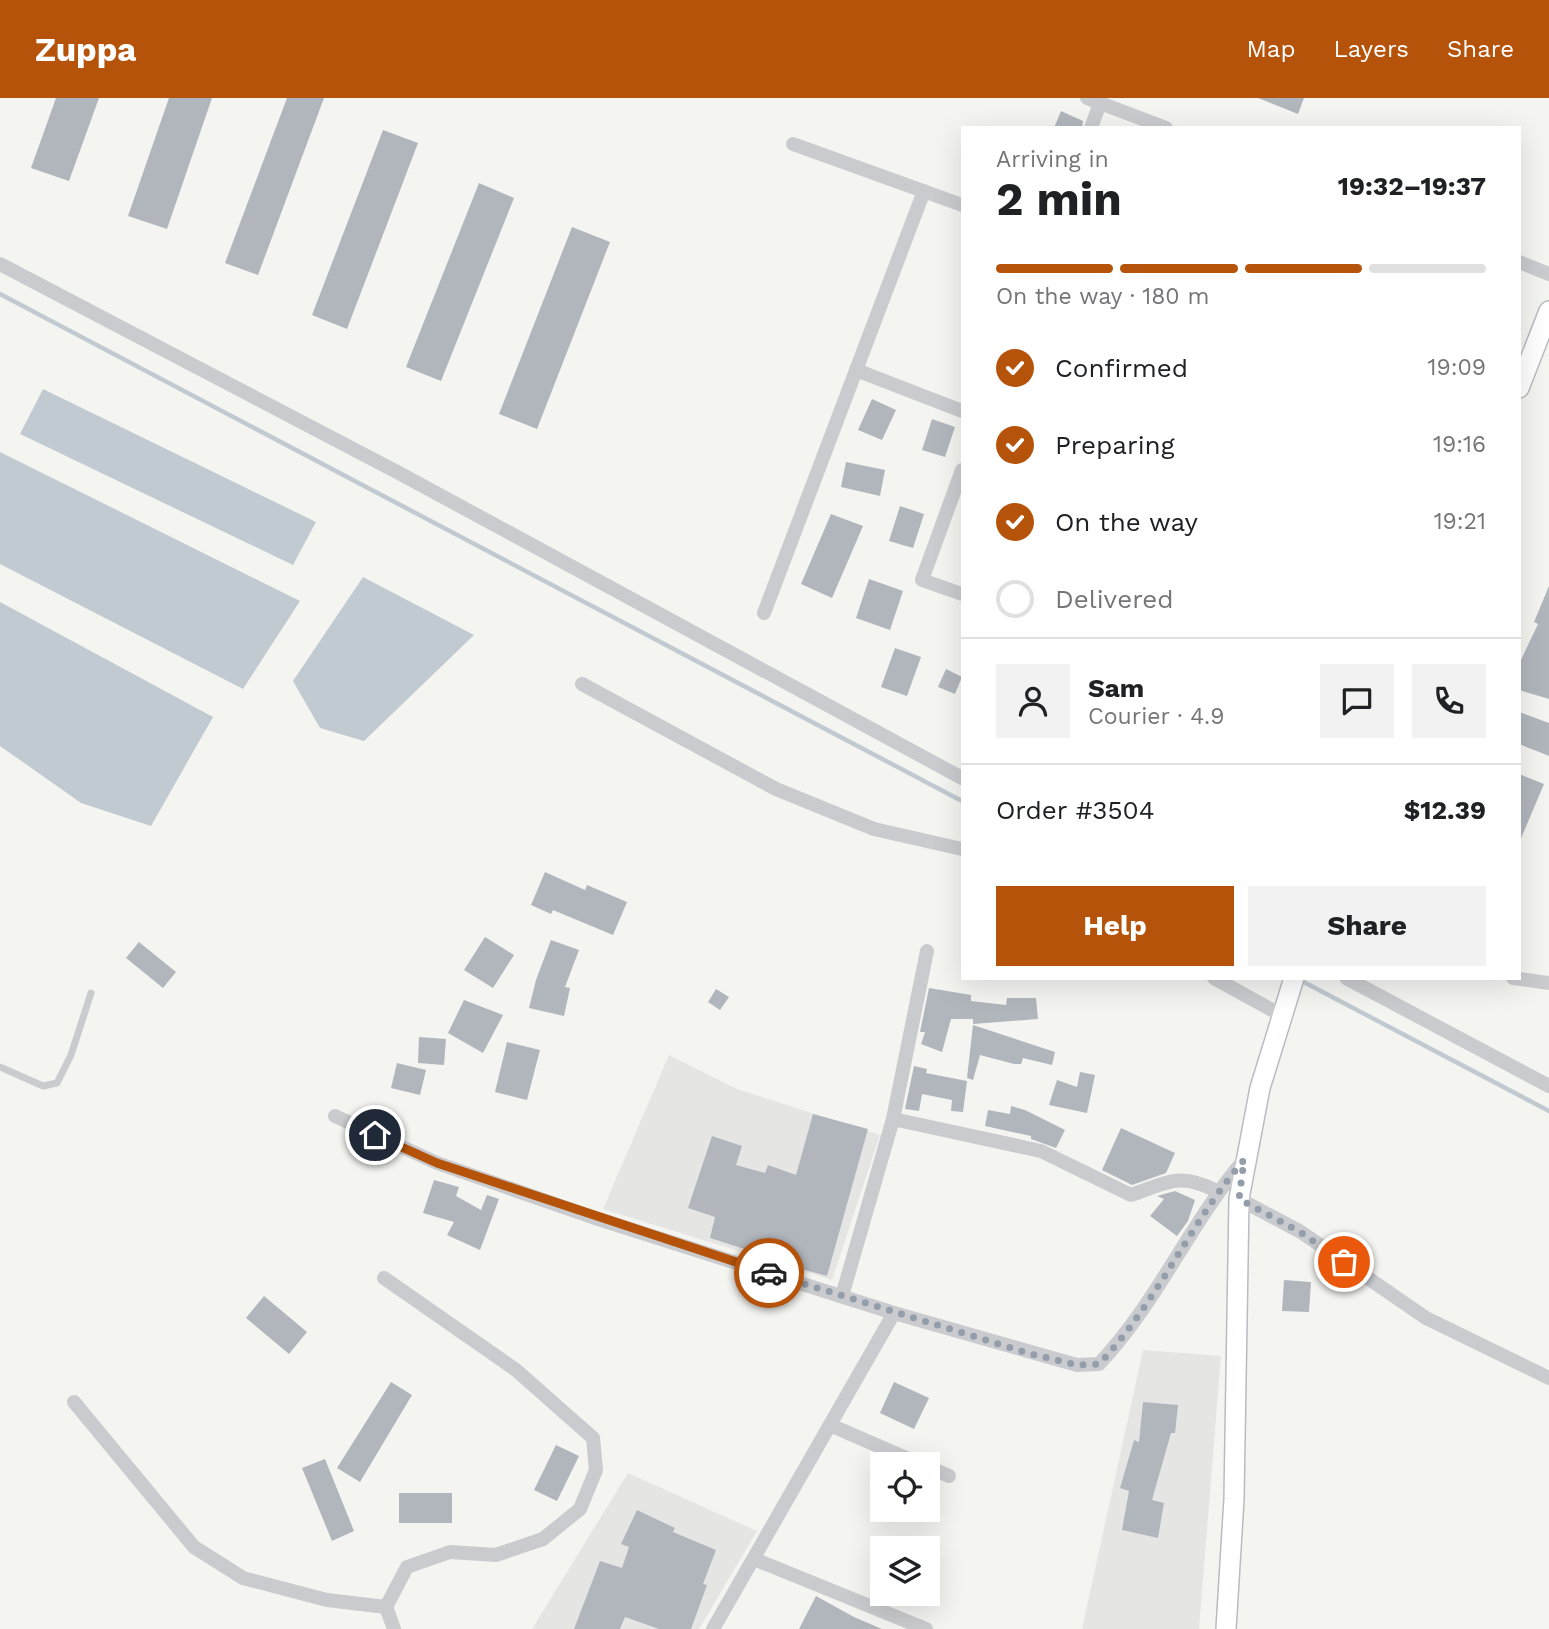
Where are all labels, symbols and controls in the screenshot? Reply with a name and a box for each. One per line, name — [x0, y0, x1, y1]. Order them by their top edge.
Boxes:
text: Zuppa — [35, 30, 136, 69]
text: Map — [1247, 35, 1295, 63]
text: Layers — [1333, 35, 1409, 63]
text: Share — [1447, 35, 1514, 63]
text: Arriving in — [996, 146, 1109, 173]
text: 19:32–19:37 — [1338, 171, 1486, 201]
text: 2 min — [996, 172, 1122, 226]
text: On the way · 180 m — [996, 283, 1209, 310]
icon: check — [996, 349, 1034, 387]
text: Confirmed — [1055, 353, 1188, 383]
text: 19:09 — [1428, 354, 1486, 381]
icon: check — [996, 426, 1034, 464]
text: Preparing — [1055, 430, 1175, 460]
text: 19:16 — [1433, 431, 1486, 458]
icon: check — [996, 503, 1034, 541]
text: On the way — [1055, 507, 1198, 537]
text: 19:21 — [1434, 508, 1486, 535]
text: Delivered — [1055, 584, 1174, 614]
button: person — [996, 664, 1070, 738]
button: chat — [1320, 664, 1394, 738]
button: phone — [1412, 664, 1486, 738]
text: Sam — [1088, 673, 1144, 703]
text: Courier · 4.9 — [1088, 703, 1224, 730]
text: Order #3504 — [996, 795, 1155, 825]
text: $12.39 — [1404, 795, 1486, 825]
button: Help — [996, 886, 1234, 966]
button: Share — [1248, 886, 1486, 966]
pin — [345, 1105, 405, 1165]
icon: home — [356, 1116, 394, 1154]
pin — [1314, 1232, 1374, 1292]
courier — [734, 1238, 804, 1308]
icon: bag — [1325, 1243, 1363, 1281]
icon: car — [750, 1254, 788, 1292]
map controls — [870, 1452, 940, 1606]
button: locate — [870, 1452, 940, 1522]
button: layers — [870, 1536, 940, 1606]

